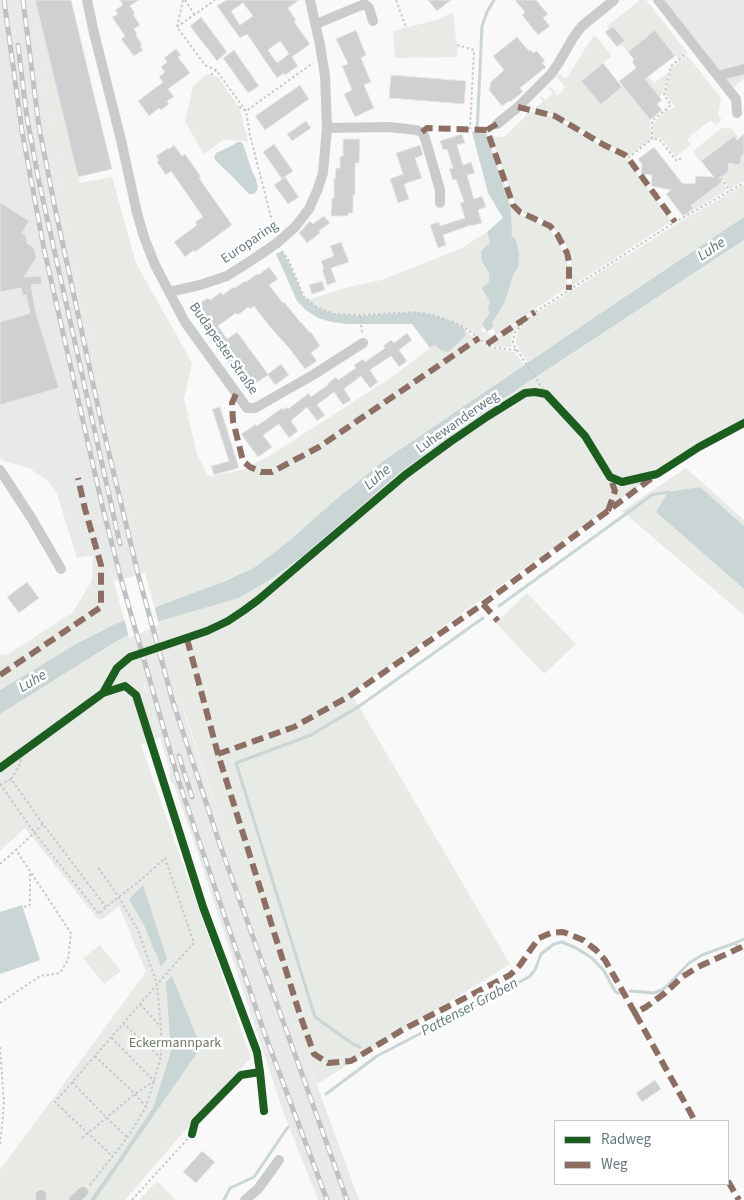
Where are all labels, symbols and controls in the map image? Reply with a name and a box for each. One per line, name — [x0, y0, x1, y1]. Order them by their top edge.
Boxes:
street label: Europaring — [218, 218, 282, 268]
water label: Luhe — [695, 234, 729, 266]
street label: Budapester Straße — [185, 300, 261, 398]
street label: Luhewanderweg — [413, 388, 503, 458]
water label: Luhe — [361, 461, 395, 495]
water label: Luhe — [16, 667, 50, 697]
water label: Pattenser Graben — [419, 975, 521, 1041]
park label: Eckermannpark — [129, 1036, 221, 1052]
legend — [554, 1120, 729, 1185]
text: Radweg — [601, 1129, 651, 1150]
text: Weg — [601, 1154, 628, 1175]

